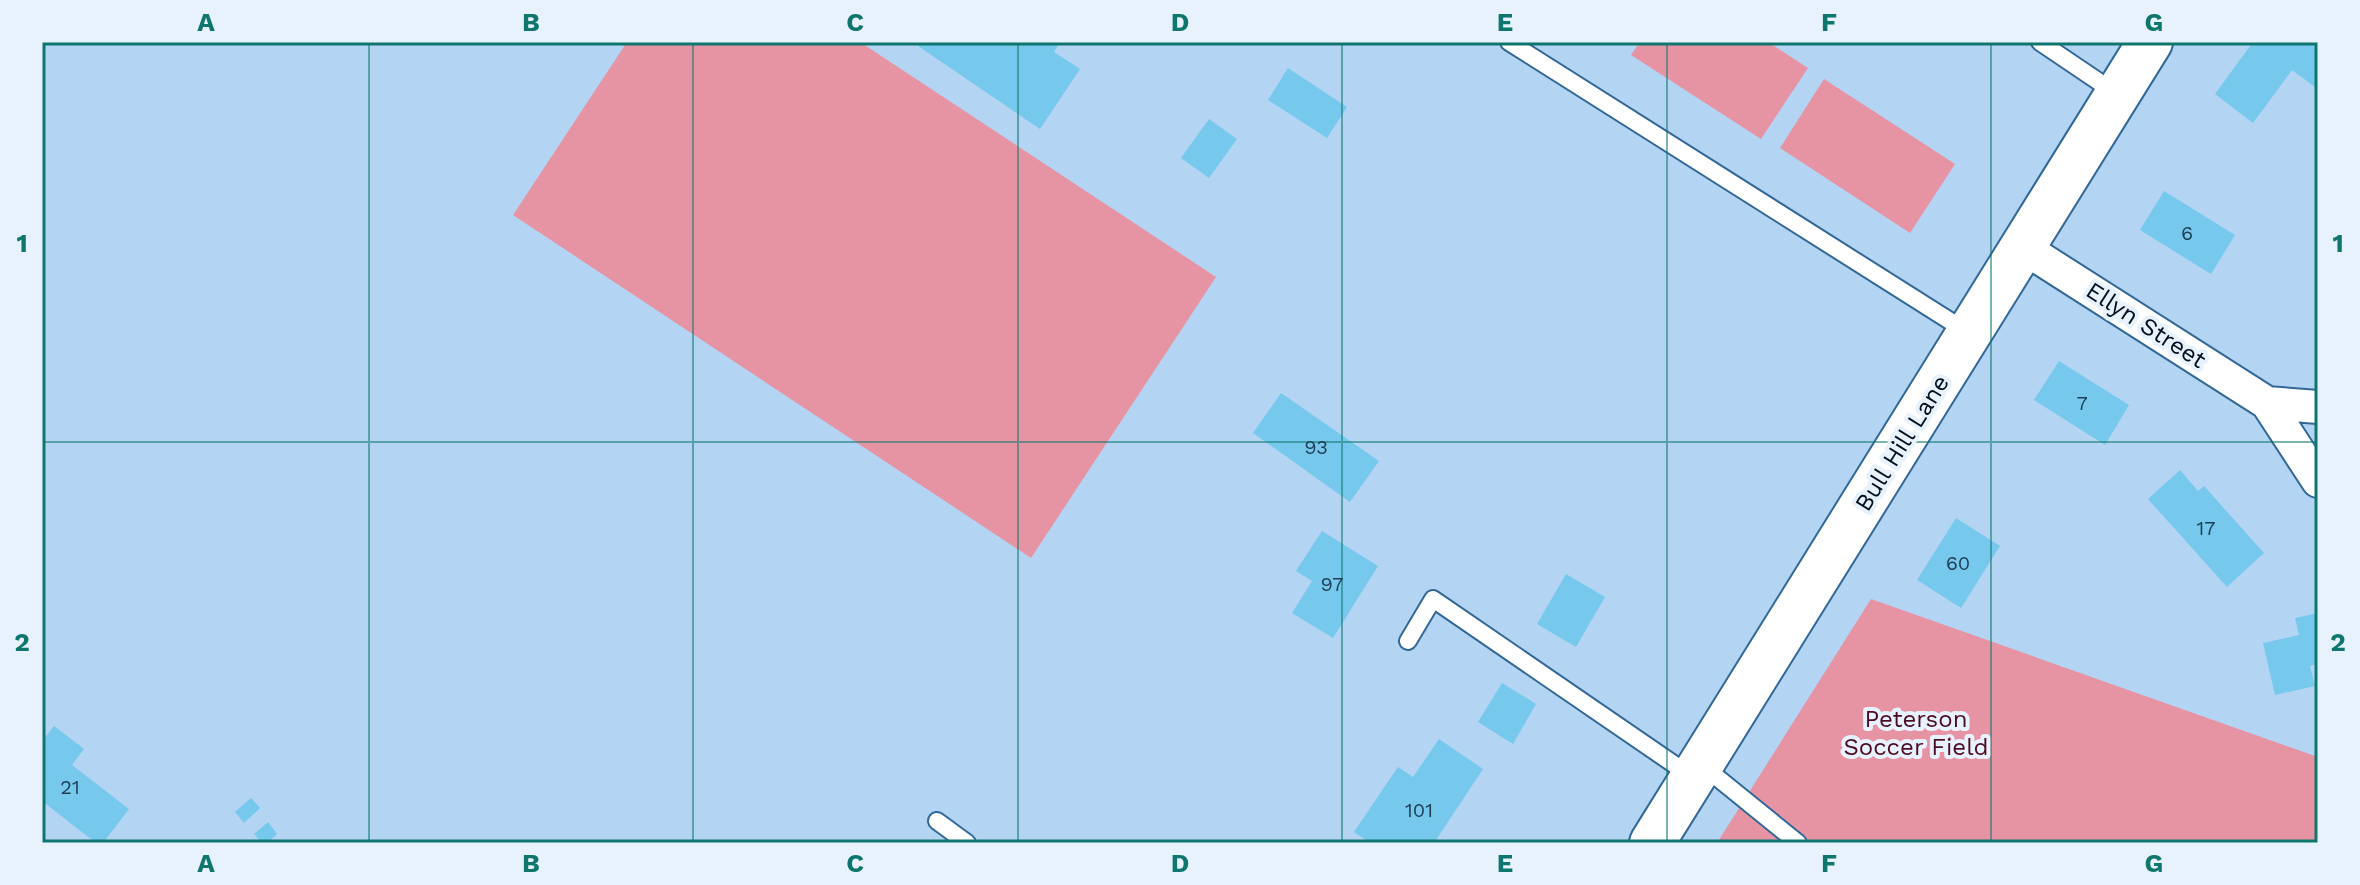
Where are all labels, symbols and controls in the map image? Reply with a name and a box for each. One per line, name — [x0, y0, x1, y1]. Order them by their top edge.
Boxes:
text: A — [197, 7, 215, 37]
text: B — [522, 7, 540, 37]
text: C — [846, 7, 864, 37]
text: D — [1171, 7, 1189, 37]
text: E — [1497, 7, 1513, 37]
text: F — [1821, 7, 1837, 37]
text: G — [2145, 7, 2163, 37]
house number: 6 — [2181, 221, 2193, 245]
text: 1 — [16, 228, 28, 258]
text: 1 — [2332, 228, 2344, 258]
street label: Ellyn Street — [2081, 276, 2211, 374]
street label: Bull Hill Lane — [1849, 370, 1955, 516]
house number: 7 — [2076, 391, 2088, 415]
house number: 93 — [1304, 435, 1328, 459]
house number: 17 — [2196, 516, 2216, 540]
house number: 60 — [1946, 551, 1970, 575]
house number: 97 — [1320, 572, 1344, 596]
text: 2 — [14, 627, 30, 657]
text: 2 — [2330, 627, 2346, 657]
park label: Peterson Soccer Field — [1843, 705, 1989, 761]
house number: 21 — [60, 775, 80, 799]
house number: 101 — [1405, 798, 1433, 822]
text: A — [197, 848, 215, 878]
text: B — [522, 848, 540, 878]
text: C — [846, 848, 864, 878]
text: D — [1171, 848, 1189, 878]
text: E — [1497, 848, 1513, 878]
text: F — [1821, 848, 1837, 878]
text: G — [2145, 848, 2163, 878]

